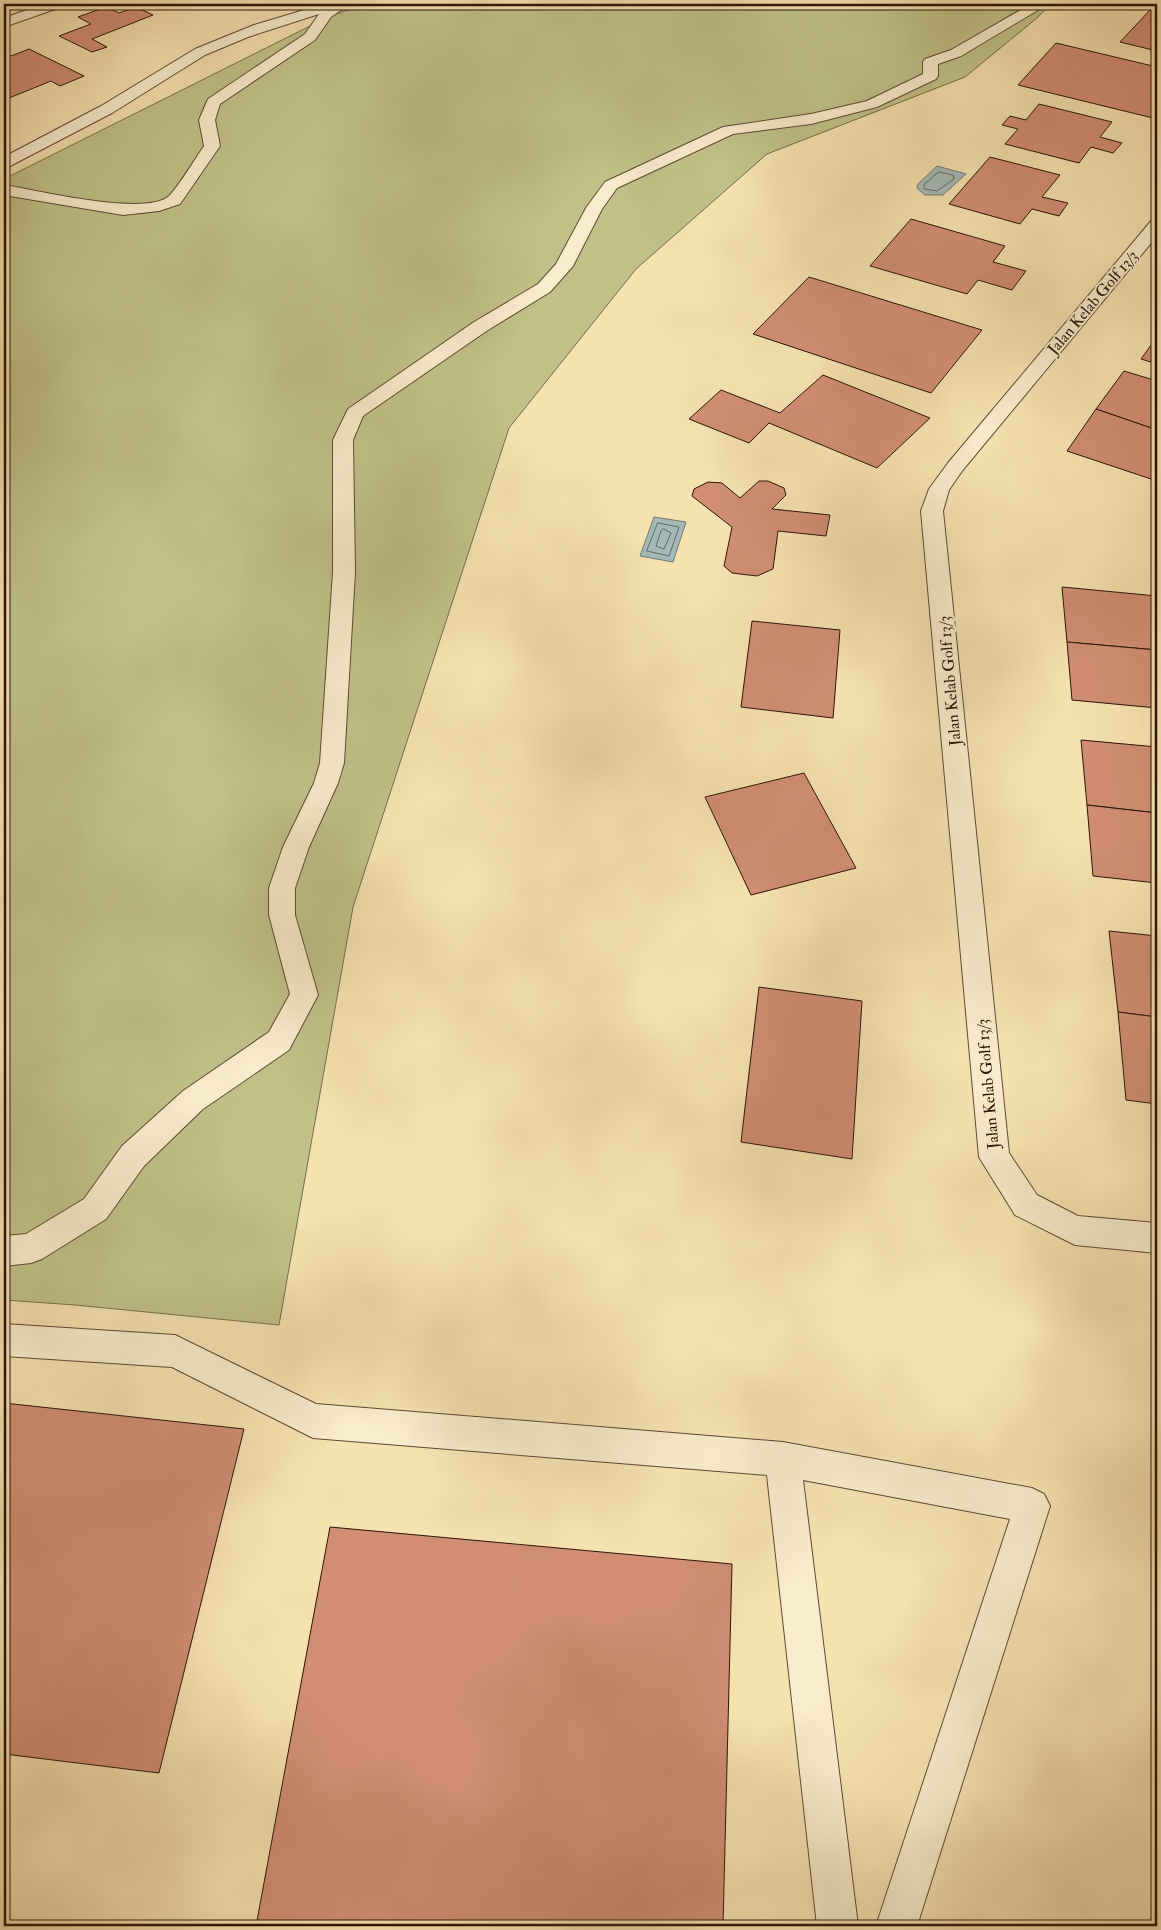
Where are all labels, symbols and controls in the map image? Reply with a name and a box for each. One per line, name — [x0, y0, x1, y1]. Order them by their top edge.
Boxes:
street label: Jalan Kelab Golf 13/3 — [1043, 246, 1143, 360]
street label: Jalan Kelab Golf 13/3 — [934, 615, 967, 748]
street label: Jalan Kelab Golf 13/3 — [972, 1018, 1005, 1151]

